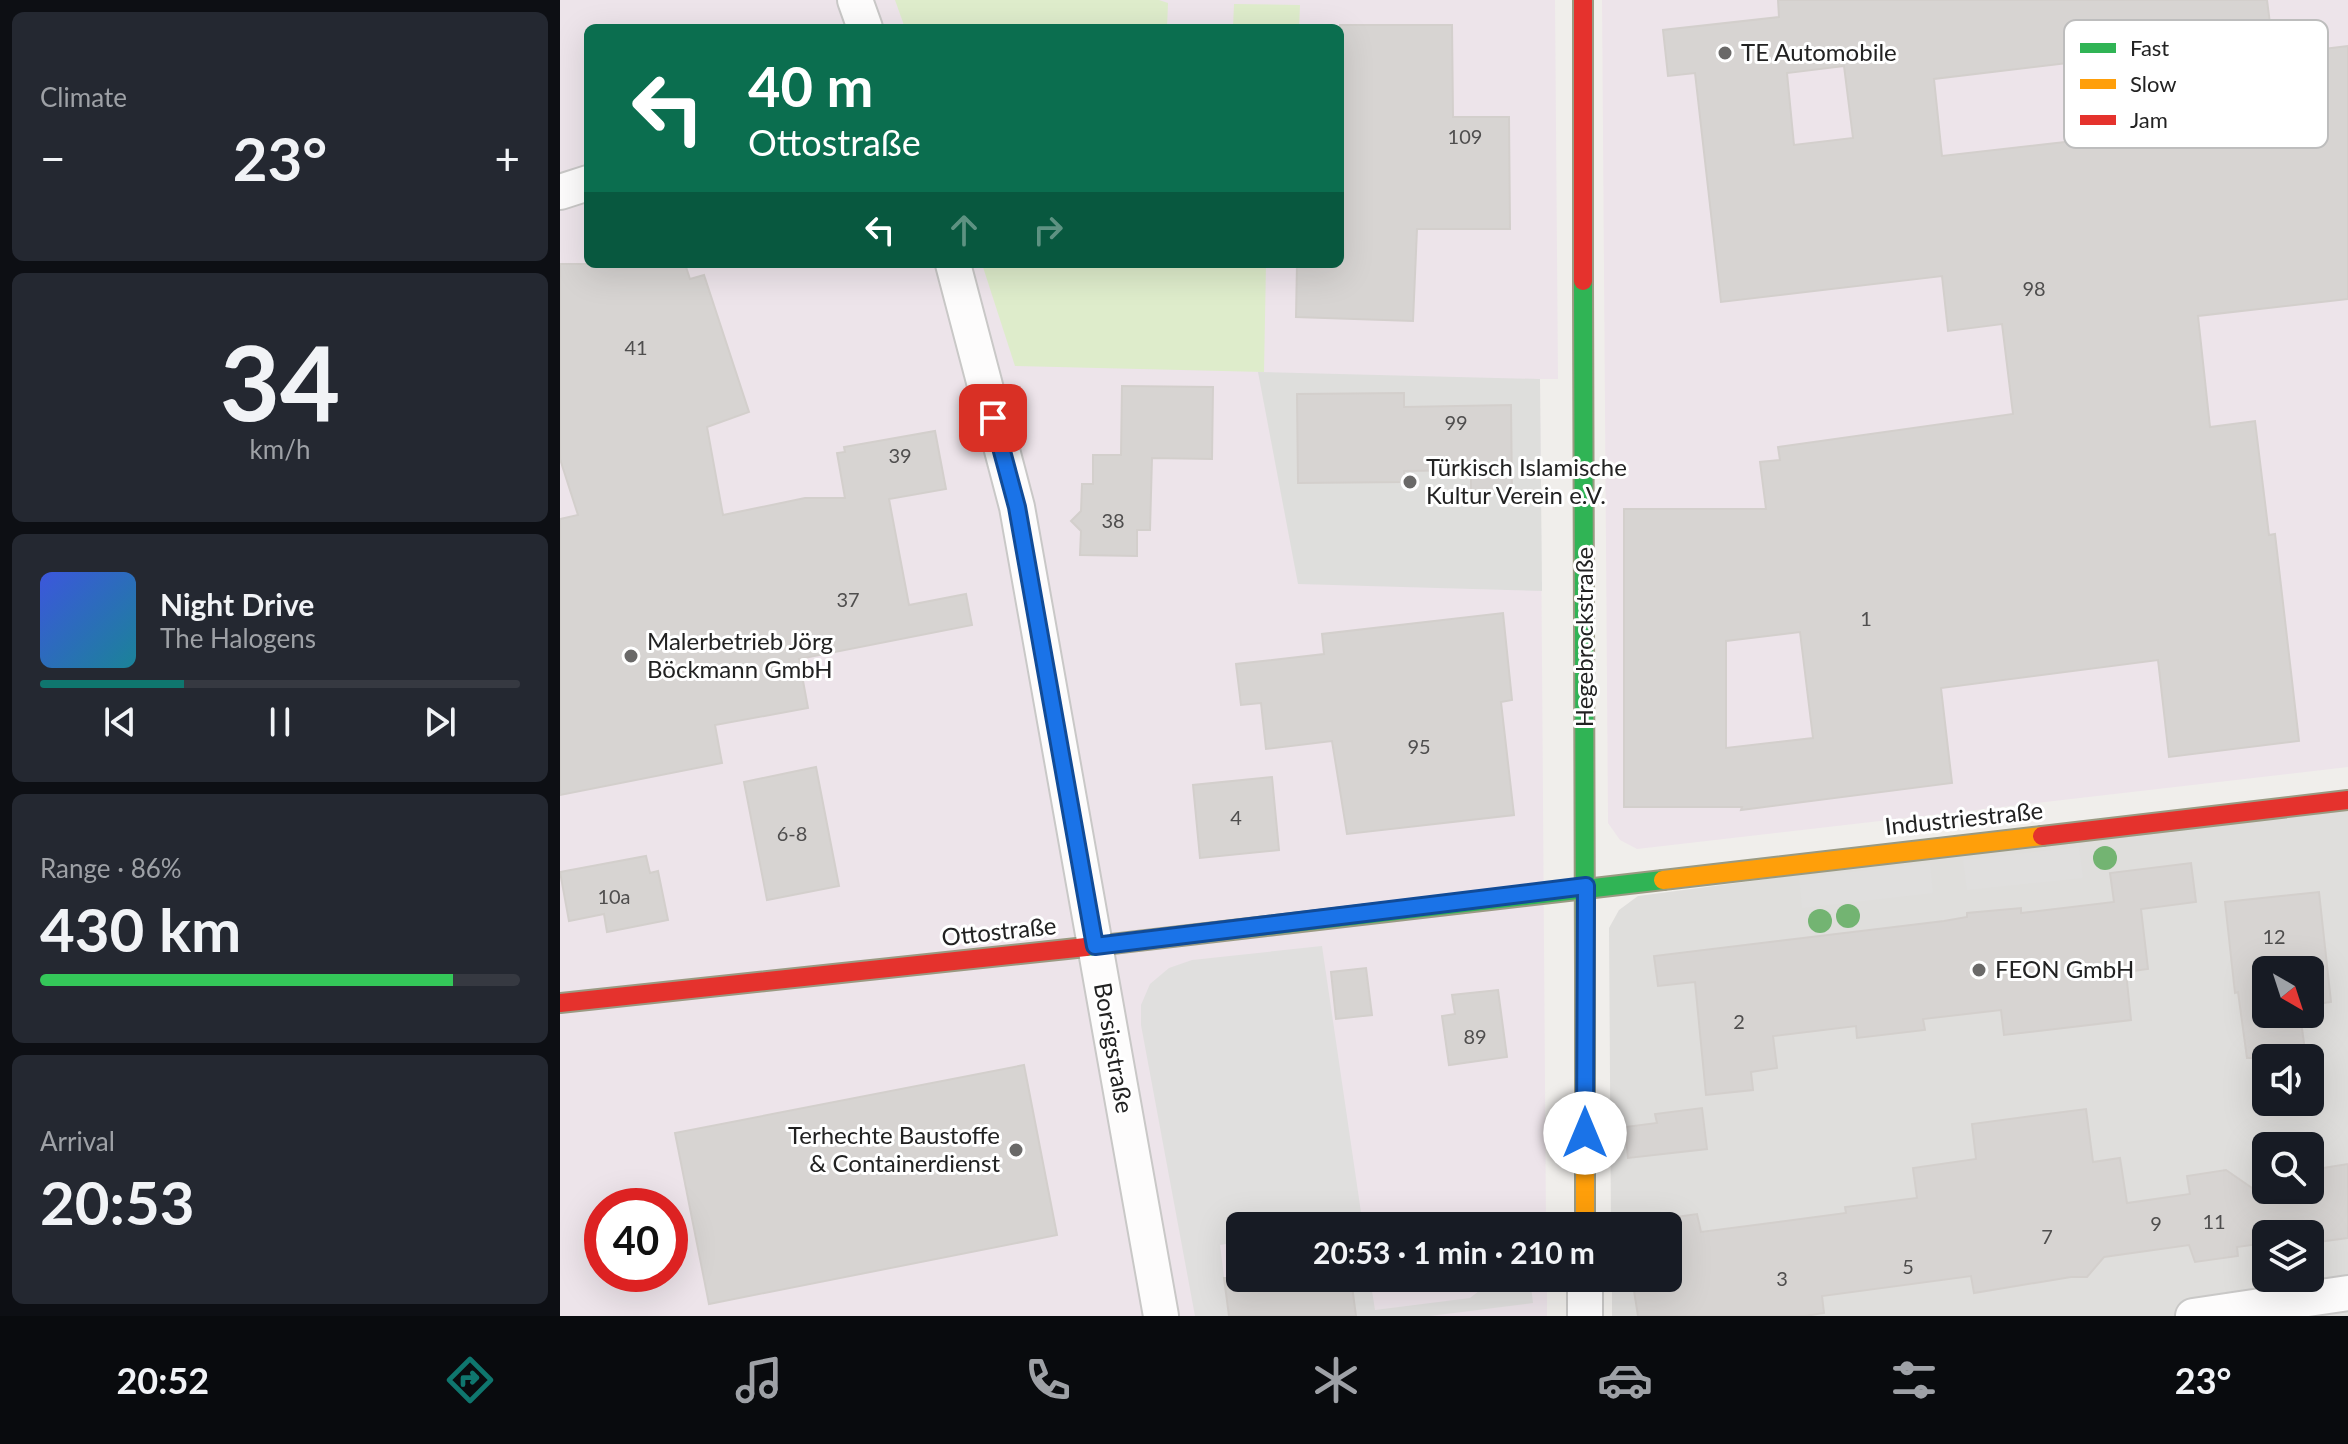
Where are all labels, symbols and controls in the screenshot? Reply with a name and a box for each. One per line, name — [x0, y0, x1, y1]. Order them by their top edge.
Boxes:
legend — [2064, 20, 2328, 148]
text: Fast — [2130, 34, 2169, 61]
place label: TE Automobile — [1741, 37, 1897, 66]
marker: TE Automobile — [1716, 44, 1734, 62]
text: 40 m — [748, 52, 873, 119]
icon: left — [616, 56, 720, 160]
text: Slow — [2130, 70, 2177, 97]
text: Climate — [40, 81, 127, 113]
text: Jam — [2130, 106, 2168, 133]
text: Ottostraße — [748, 120, 921, 164]
text: 23° — [233, 122, 327, 194]
house number: 109 — [1448, 124, 1482, 148]
text: − — [40, 132, 66, 184]
text: + — [494, 132, 520, 184]
icon: left — [858, 208, 902, 252]
icon: ahead — [942, 208, 986, 252]
icon: right — [1026, 208, 1070, 252]
house number: 98 — [2022, 276, 2046, 300]
text: 34 — [220, 318, 340, 443]
house number: 41 — [624, 335, 648, 359]
pin — [959, 384, 1027, 452]
icon: arrive — [971, 396, 1015, 440]
house number: 99 — [1444, 410, 1468, 434]
text: km/h — [250, 433, 310, 465]
house number: 39 — [888, 443, 912, 467]
place label: Türkisch Islamische Kultur Verein e.V. — [1426, 452, 1627, 509]
marker: Türkisch Islamische Kultur Verein e.V. — [1401, 473, 1419, 491]
house number: 38 — [1101, 508, 1125, 532]
street label: Hegebrockstraße — [1569, 547, 1598, 727]
text: Night Drive — [160, 586, 314, 622]
house number: 37 — [836, 587, 860, 611]
house number: 1 — [1860, 606, 1872, 630]
text: The Halogens — [160, 622, 316, 654]
place label: Malerbetrieb Jörg Böckmann GmbH — [647, 626, 833, 683]
marker: Malerbetrieb Jörg Böckmann GmbH — [622, 647, 640, 665]
icon: previous — [98, 700, 142, 744]
icon: pause — [258, 700, 302, 744]
icon: next — [418, 700, 462, 744]
house number: 95 — [1407, 734, 1431, 758]
street label: Industriestraße — [1883, 795, 2044, 840]
house number: 4 — [1230, 805, 1242, 829]
house number: 6-8 — [777, 821, 807, 845]
text: Range · 86% — [40, 852, 182, 884]
house number: 10a — [597, 884, 631, 908]
text: 430 km — [40, 893, 241, 965]
street label: Ottostraße — [940, 910, 1058, 951]
house number: 12 — [2262, 924, 2286, 948]
place label: FEON GmbH — [1995, 954, 2134, 983]
north arrow — [2252, 956, 2324, 1028]
map controls — [2252, 956, 2324, 1292]
marker: FEON GmbH — [1970, 961, 1988, 979]
street label: Borsigstraße — [1089, 980, 1140, 1115]
house number: 2 — [1733, 1009, 1745, 1033]
house number: 89 — [1463, 1024, 1487, 1048]
button: sound — [2252, 1044, 2324, 1116]
position arrow — [1543, 1091, 1627, 1175]
place label: Terhechte Baustoffe & Containerdienst — [788, 1120, 1000, 1177]
text: Arrival — [40, 1125, 115, 1157]
button: search — [2252, 1132, 2324, 1204]
marker: Terhechte Baustoffe & Containerdienst — [1007, 1141, 1025, 1159]
text: 20:53 — [40, 1166, 195, 1238]
speed limit sign: 40 — [584, 1188, 688, 1292]
house number: 11 — [2202, 1209, 2226, 1233]
house number: 9 — [2150, 1211, 2162, 1235]
button: layers — [2252, 1220, 2324, 1292]
house number: 7 — [2041, 1224, 2053, 1248]
text: 20:53 · 1 min · 210 m — [1313, 1234, 1595, 1270]
house number: 5 — [1902, 1254, 1914, 1278]
house number: 3 — [1776, 1266, 1788, 1290]
icon: directions — [442, 1352, 498, 1408]
icon: music — [731, 1352, 787, 1408]
icon: phone — [1020, 1352, 1076, 1408]
icon: climate — [1308, 1352, 1364, 1408]
icon: car — [1597, 1352, 1653, 1408]
icon: filters — [1886, 1352, 1942, 1408]
text: 20:52 — [116, 1358, 209, 1402]
text: 23° — [2175, 1358, 2231, 1402]

